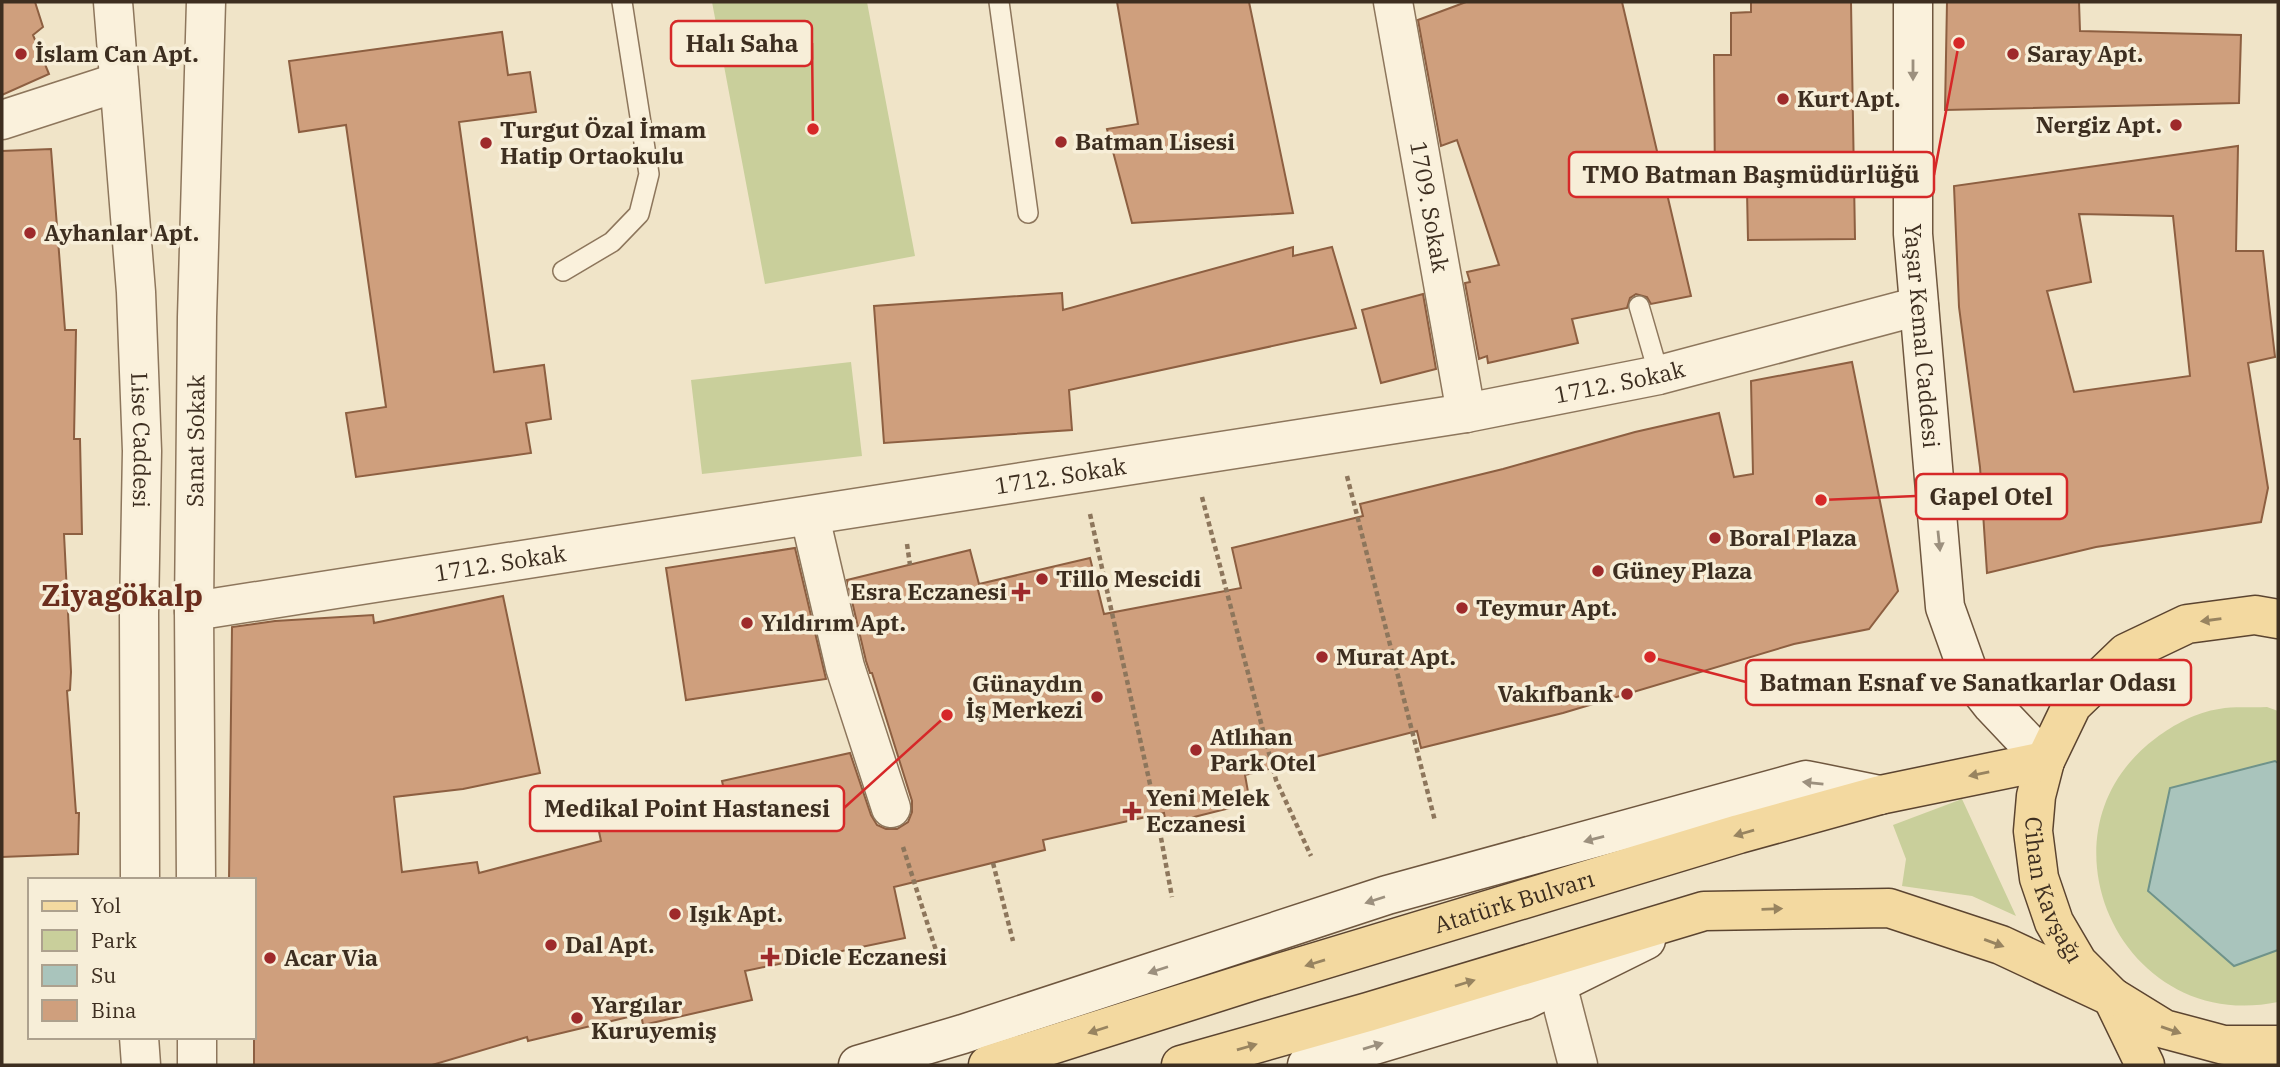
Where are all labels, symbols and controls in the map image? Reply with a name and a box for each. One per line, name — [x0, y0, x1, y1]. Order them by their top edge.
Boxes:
callout: Halı Saha — [671, 21, 812, 66]
text: Halı Saha — [686, 27, 799, 59]
place label: İslam Can Apt. — [35, 38, 199, 68]
place label: Saray Apt. — [2027, 38, 2143, 68]
marker: İslam Can Apt. — [13, 46, 29, 62]
marker: Saray Apt. — [2005, 46, 2021, 62]
one-way arrow — [1907, 59, 1919, 81]
place label: Kurt Apt. — [1797, 83, 1901, 113]
marker: Kurt Apt. — [1775, 91, 1791, 107]
place label: Nergiz Apt. — [2036, 109, 2162, 139]
place label: Turgut Özal İmam Hatip Ortaokulu — [500, 114, 706, 170]
marker: Nergiz Apt. — [2168, 117, 2184, 133]
place label: Batman Lisesi — [1075, 126, 1235, 156]
marker: Batman Lisesi — [1053, 134, 1069, 150]
marker: Turgut Özal İmam Hatip Ortaokulu — [478, 135, 494, 151]
street label: 1709. Sokak — [1404, 139, 1457, 275]
callout: TMO Batman Başmüdürlüğü — [1569, 152, 1934, 197]
text: TMO Batman Başmüdürlüğü — [1582, 158, 1920, 190]
place label: Ayhanlar Apt. — [44, 217, 199, 247]
street label: Yaşar Kemal Caddesi — [1899, 223, 1947, 449]
marker: Ayhanlar Apt. — [22, 225, 38, 241]
street label: 1712. Sokak — [1552, 353, 1689, 409]
street label: Lise Caddesi — [125, 371, 158, 508]
street label: Sanat Sokak — [179, 374, 210, 507]
street label: 1712. Sokak — [993, 450, 1129, 500]
callout: Gapel Otel — [1916, 474, 2067, 519]
text: Gapel Otel — [1929, 480, 2053, 512]
place label: Boral Plaza — [1729, 522, 1857, 552]
marker: Boral Plaza — [1707, 530, 1723, 546]
one-way arrow — [1934, 531, 1945, 553]
street label: 1712. Sokak — [432, 537, 569, 587]
place label: Güney Plaza — [1612, 555, 1752, 585]
place label: Tillo Mescidi — [1056, 563, 1202, 593]
marker: Güney Plaza — [1590, 563, 1606, 579]
marker: Tillo Mescidi — [1034, 571, 1050, 587]
district label: Ziyagökalp — [41, 575, 203, 614]
place label: Esra Eczanesi — [851, 576, 1007, 606]
marker: Esra Eczanesi — [1013, 584, 1029, 600]
place label: Teymur Apt. — [1476, 592, 1617, 622]
marker: Teymur Apt. — [1454, 600, 1470, 616]
place label: Yıldırım Apt. — [761, 607, 906, 637]
marker: Yıldırım Apt. — [739, 615, 755, 631]
one-way arrow — [2200, 615, 2222, 626]
place label: Murat Apt. — [1336, 641, 1456, 671]
marker: Murat Apt. — [1314, 649, 1330, 665]
callout: Batman Esnaf ve Sanatkarlar Odası — [1746, 660, 2191, 705]
text: Batman Esnaf ve Sanatkarlar Odası — [1760, 666, 2176, 698]
place label: Günaydın İş Merkezi — [966, 668, 1083, 724]
place label: Vakıfbank — [1497, 678, 1614, 708]
marker: Vakıfbank — [1619, 686, 1635, 702]
marker: Günaydın İş Merkezi — [1089, 689, 1105, 705]
place label: Atlıhan Park Otel — [1210, 721, 1316, 777]
marker: Atlıhan Park Otel — [1188, 742, 1204, 758]
one-way arrow — [1968, 769, 1990, 780]
one-way arrow — [1802, 777, 1824, 788]
place label: Yeni Melek Eczanesi — [1146, 782, 1270, 838]
callout: Medikal Point Hastanesi — [530, 786, 844, 831]
text: Medikal Point Hastanesi — [544, 792, 830, 824]
marker: Yeni Melek Eczanesi — [1124, 803, 1140, 819]
street label: Cihan Kavşağı — [2019, 815, 2090, 968]
one-way arrow — [1733, 828, 1754, 838]
one-way arrow — [1583, 834, 1604, 844]
street label: Atatürk Bulvarı — [1430, 863, 1598, 939]
legend — [28, 878, 256, 1039]
text: Yol — [91, 891, 121, 919]
one-way arrow — [1364, 895, 1385, 905]
place label: Işık Apt. — [689, 898, 783, 928]
one-way arrow — [1761, 903, 1783, 914]
marker: Işık Apt. — [667, 906, 683, 922]
text: Park — [91, 926, 138, 954]
place label: Dal Apt. — [565, 929, 654, 959]
marker: Dal Apt. — [543, 937, 559, 953]
one-way arrow — [1983, 938, 2004, 949]
place label: Dicle Eczanesi — [784, 941, 947, 971]
place label: Acar Via — [284, 942, 378, 972]
marker: Dicle Eczanesi — [762, 949, 778, 965]
marker: Acar Via — [262, 950, 278, 966]
one-way arrow — [1304, 958, 1325, 968]
text: Su — [91, 961, 116, 989]
one-way arrow — [1148, 965, 1169, 976]
one-way arrow — [1455, 977, 1476, 987]
place label: Yargılar Kuruyemiş — [591, 989, 717, 1045]
text: Bina — [91, 996, 137, 1024]
marker: Yargılar Kuruyemiş — [569, 1010, 585, 1026]
one-way arrow — [2160, 1025, 2181, 1036]
one-way arrow — [1087, 1026, 1108, 1036]
one-way arrow — [1362, 1040, 1383, 1050]
one-way arrow — [1237, 1041, 1258, 1051]

